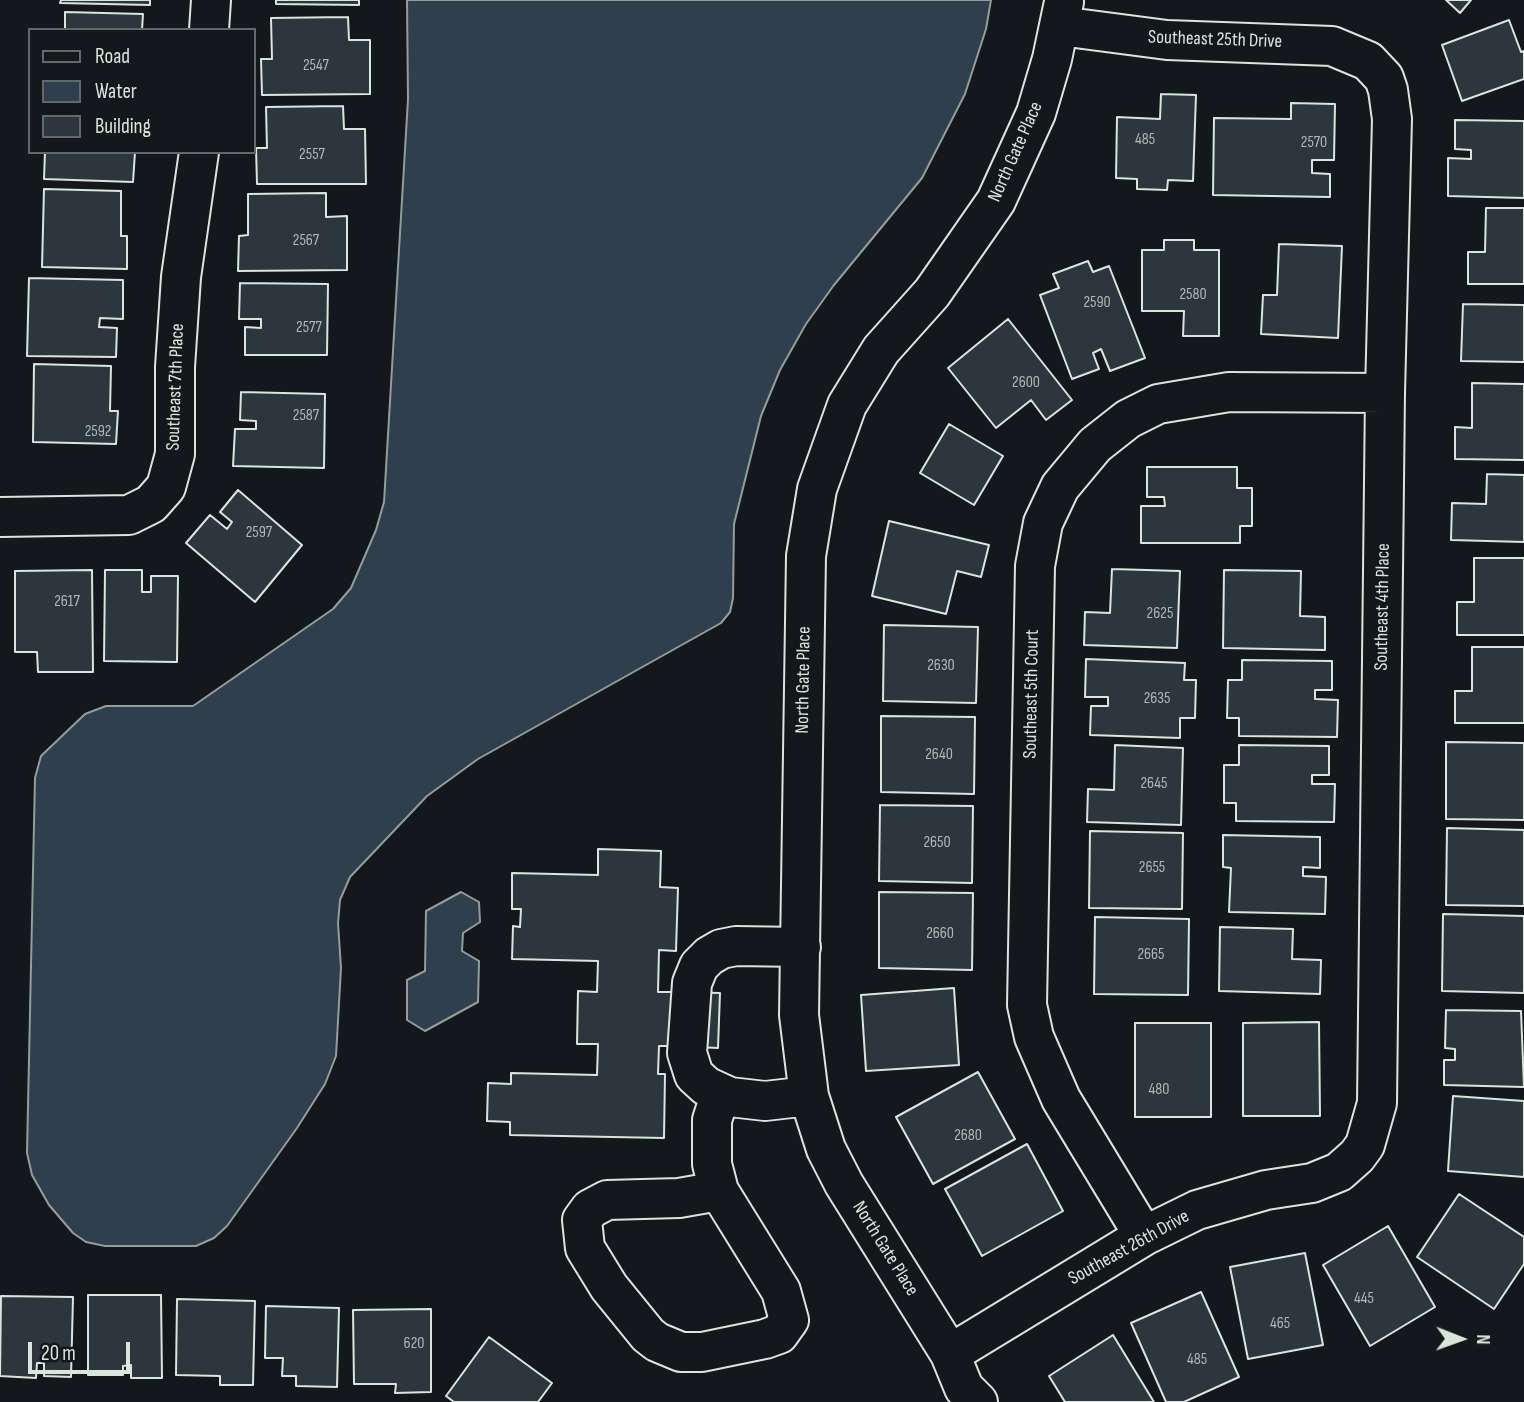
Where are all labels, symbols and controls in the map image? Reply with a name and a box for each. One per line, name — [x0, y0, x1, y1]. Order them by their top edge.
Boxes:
street label: Southeast 25th Drive — [1148, 26, 1282, 54]
legend — [28, 28, 256, 154]
text: Road — [95, 44, 130, 69]
house number: 2547 — [303, 56, 329, 76]
text: Water — [95, 79, 137, 104]
street label: North Gate Place — [984, 98, 1048, 206]
text: Building — [95, 114, 151, 139]
house number: 485 — [1135, 130, 1155, 150]
house number: 2570 — [1301, 133, 1327, 153]
house number: 2557 — [299, 145, 325, 165]
house number: 2567 — [293, 231, 319, 251]
house number: 2580 — [1179, 285, 1207, 305]
house number: 2590 — [1083, 293, 1111, 313]
house number: 2577 — [296, 318, 322, 338]
street label: Southeast 7th Place — [162, 323, 190, 451]
house number: 2600 — [1012, 373, 1040, 393]
house number: 2587 — [293, 406, 319, 426]
house number: 2592 — [85, 422, 111, 442]
house number: 2597 — [246, 523, 272, 543]
street label: Southeast 4th Place — [1370, 543, 1396, 671]
house number: 2617 — [54, 592, 80, 612]
house number: 2625 — [1147, 604, 1173, 624]
street label: North Gate Place — [792, 626, 816, 734]
street label: Southeast 5th Court — [1019, 629, 1045, 759]
house number: 2630 — [927, 656, 955, 676]
house number: 2635 — [1144, 689, 1170, 709]
house number: 2640 — [925, 745, 953, 765]
house number: 2645 — [1140, 774, 1168, 794]
house number: 2650 — [923, 833, 951, 853]
house number: 2655 — [1139, 858, 1165, 878]
house number: 2660 — [926, 924, 954, 944]
house number: 2665 — [1137, 945, 1165, 965]
house number: 480 — [1149, 1080, 1169, 1100]
house number: 2680 — [954, 1126, 982, 1146]
street label: North Gate Place — [847, 1197, 923, 1301]
street label: Southeast 26th Drive — [1065, 1205, 1193, 1291]
house number: 445 — [1354, 1289, 1374, 1309]
north arrow — [1426, 1304, 1496, 1374]
house number: 465 — [1270, 1314, 1290, 1334]
scale bar — [32, 1328, 133, 1372]
house number: 620 — [404, 1334, 424, 1354]
text: N — [1471, 1334, 1494, 1345]
text: 20 m — [41, 1341, 76, 1366]
house number: 485 — [1187, 1350, 1207, 1370]

